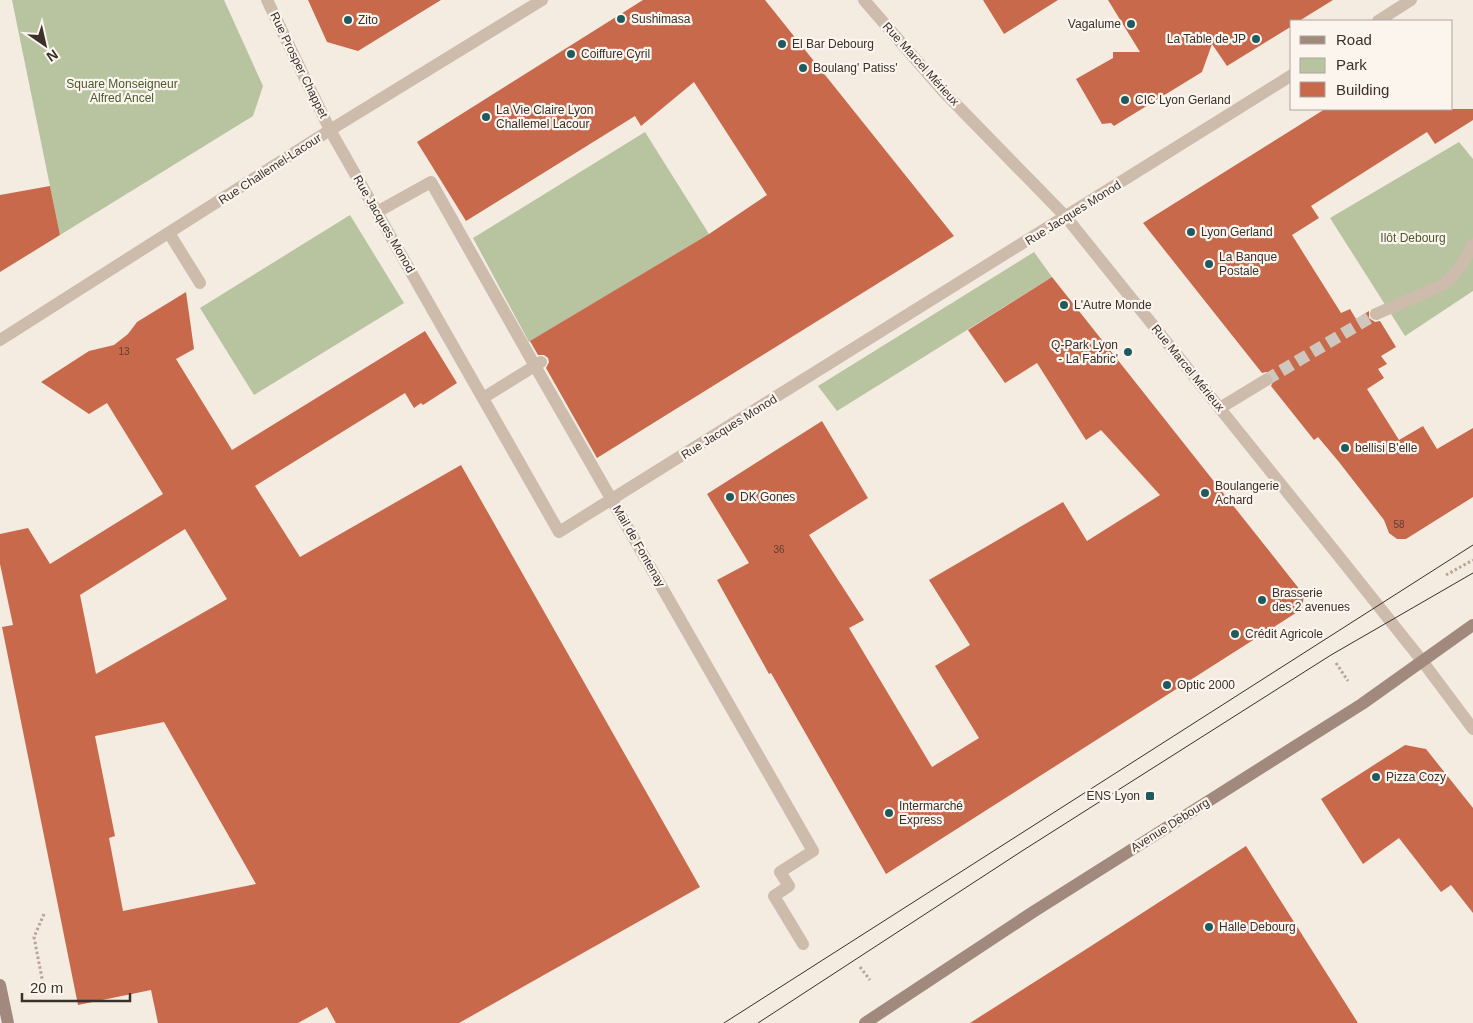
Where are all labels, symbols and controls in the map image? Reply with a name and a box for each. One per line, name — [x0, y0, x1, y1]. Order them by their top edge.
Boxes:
street label: Rue Prosper Chappet — [267, 10, 331, 121]
place label: Sushimasa — [631, 12, 691, 26]
place label: Zito — [358, 13, 378, 27]
marker: Sushimasa — [615, 13, 627, 25]
marker: Zito — [342, 14, 354, 26]
place label: Vagalume — [1068, 17, 1121, 31]
marker: Vagalume — [1125, 18, 1137, 30]
street label: Rue Marcel Mérieux — [880, 19, 962, 109]
north arrow — [20, 20, 70, 70]
legend — [1290, 20, 1453, 110]
text: Road — [1336, 31, 1372, 48]
place label: La Table de JP — [1167, 32, 1246, 46]
marker: La Table de JP — [1250, 33, 1262, 45]
place label: El Bar Debourg — [792, 37, 874, 51]
marker: El Bar Debourg — [776, 38, 788, 50]
text: N — [44, 46, 61, 65]
place label: Coiffure Cyril — [581, 47, 650, 61]
marker: Coiffure Cyril — [565, 48, 577, 60]
text: Park — [1336, 56, 1367, 73]
place label: Boulang' Patiss' — [813, 61, 898, 75]
marker: Boulang' Patiss' — [797, 62, 809, 74]
park label: Square Monseigneur Alfred Ancel — [66, 77, 178, 105]
text: Building — [1336, 81, 1389, 98]
place label: CIC Lyon Gerland — [1135, 93, 1231, 107]
marker: CIC Lyon Gerland — [1119, 94, 1131, 106]
place label: La Vie Claire Lyon Challemel Lacour — [496, 103, 593, 131]
marker: La Vie Claire Lyon Challemel Lacour — [480, 111, 492, 123]
street label: Rue Challemel-Lacour — [216, 131, 324, 207]
street label: Rue Jacques Monod — [350, 173, 418, 275]
street label: Rue Jacques Monod — [1023, 178, 1123, 248]
place label: Lyon Gerland — [1201, 225, 1273, 239]
marker: Lyon Gerland — [1185, 226, 1197, 238]
park label: Ilôt Debourg — [1380, 231, 1446, 245]
place label: La Banque Postale — [1219, 250, 1277, 278]
marker: La Banque Postale — [1203, 258, 1215, 270]
place label: L'Autre Monde — [1074, 298, 1152, 312]
marker: L'Autre Monde — [1058, 299, 1070, 311]
street label: Rue Marcel Mérieux — [1149, 322, 1227, 414]
place label: Q-Park Lyon - La Fabric' — [1051, 338, 1118, 366]
house number: 13 — [118, 346, 130, 357]
marker: Q-Park Lyon - La Fabric' — [1122, 346, 1134, 358]
street label: Rue Jacques Monod — [679, 392, 779, 462]
place label: bellisi B'elle — [1355, 441, 1418, 455]
marker: bellisi B'elle — [1339, 442, 1351, 454]
place label: Boulangerie Achard — [1215, 479, 1279, 507]
marker: Boulangerie Achard — [1199, 487, 1211, 499]
place label: DK Gones — [740, 490, 795, 504]
marker: DK Gones — [724, 491, 736, 503]
street label: Mail de Fontenay — [610, 503, 668, 589]
house number: 58 — [1393, 519, 1405, 530]
house number: 36 — [773, 544, 785, 555]
place label: Brasserie des 2 avenues — [1272, 586, 1350, 614]
marker: Brasserie des 2 avenues — [1256, 594, 1268, 606]
place label: Crédit Agricole — [1245, 627, 1323, 641]
marker: Crédit Agricole — [1229, 628, 1241, 640]
place label: Optic 2000 — [1177, 678, 1235, 692]
marker: Optic 2000 — [1161, 679, 1173, 691]
place label: Pizza Cozy — [1386, 770, 1446, 784]
marker: Pizza Cozy — [1370, 771, 1382, 783]
place label: ENS Lyon — [1086, 789, 1140, 803]
marker: ENS Lyon — [1144, 790, 1156, 802]
street label: Avenue Debourg — [1128, 795, 1212, 855]
place label: Intermarché Express — [899, 799, 963, 827]
marker: Intermarché Express — [883, 807, 895, 819]
place label: Halle Debourg — [1219, 920, 1296, 934]
marker: Halle Debourg — [1203, 921, 1215, 933]
scale bar — [22, 970, 130, 1002]
text: 20 m — [30, 979, 63, 996]

